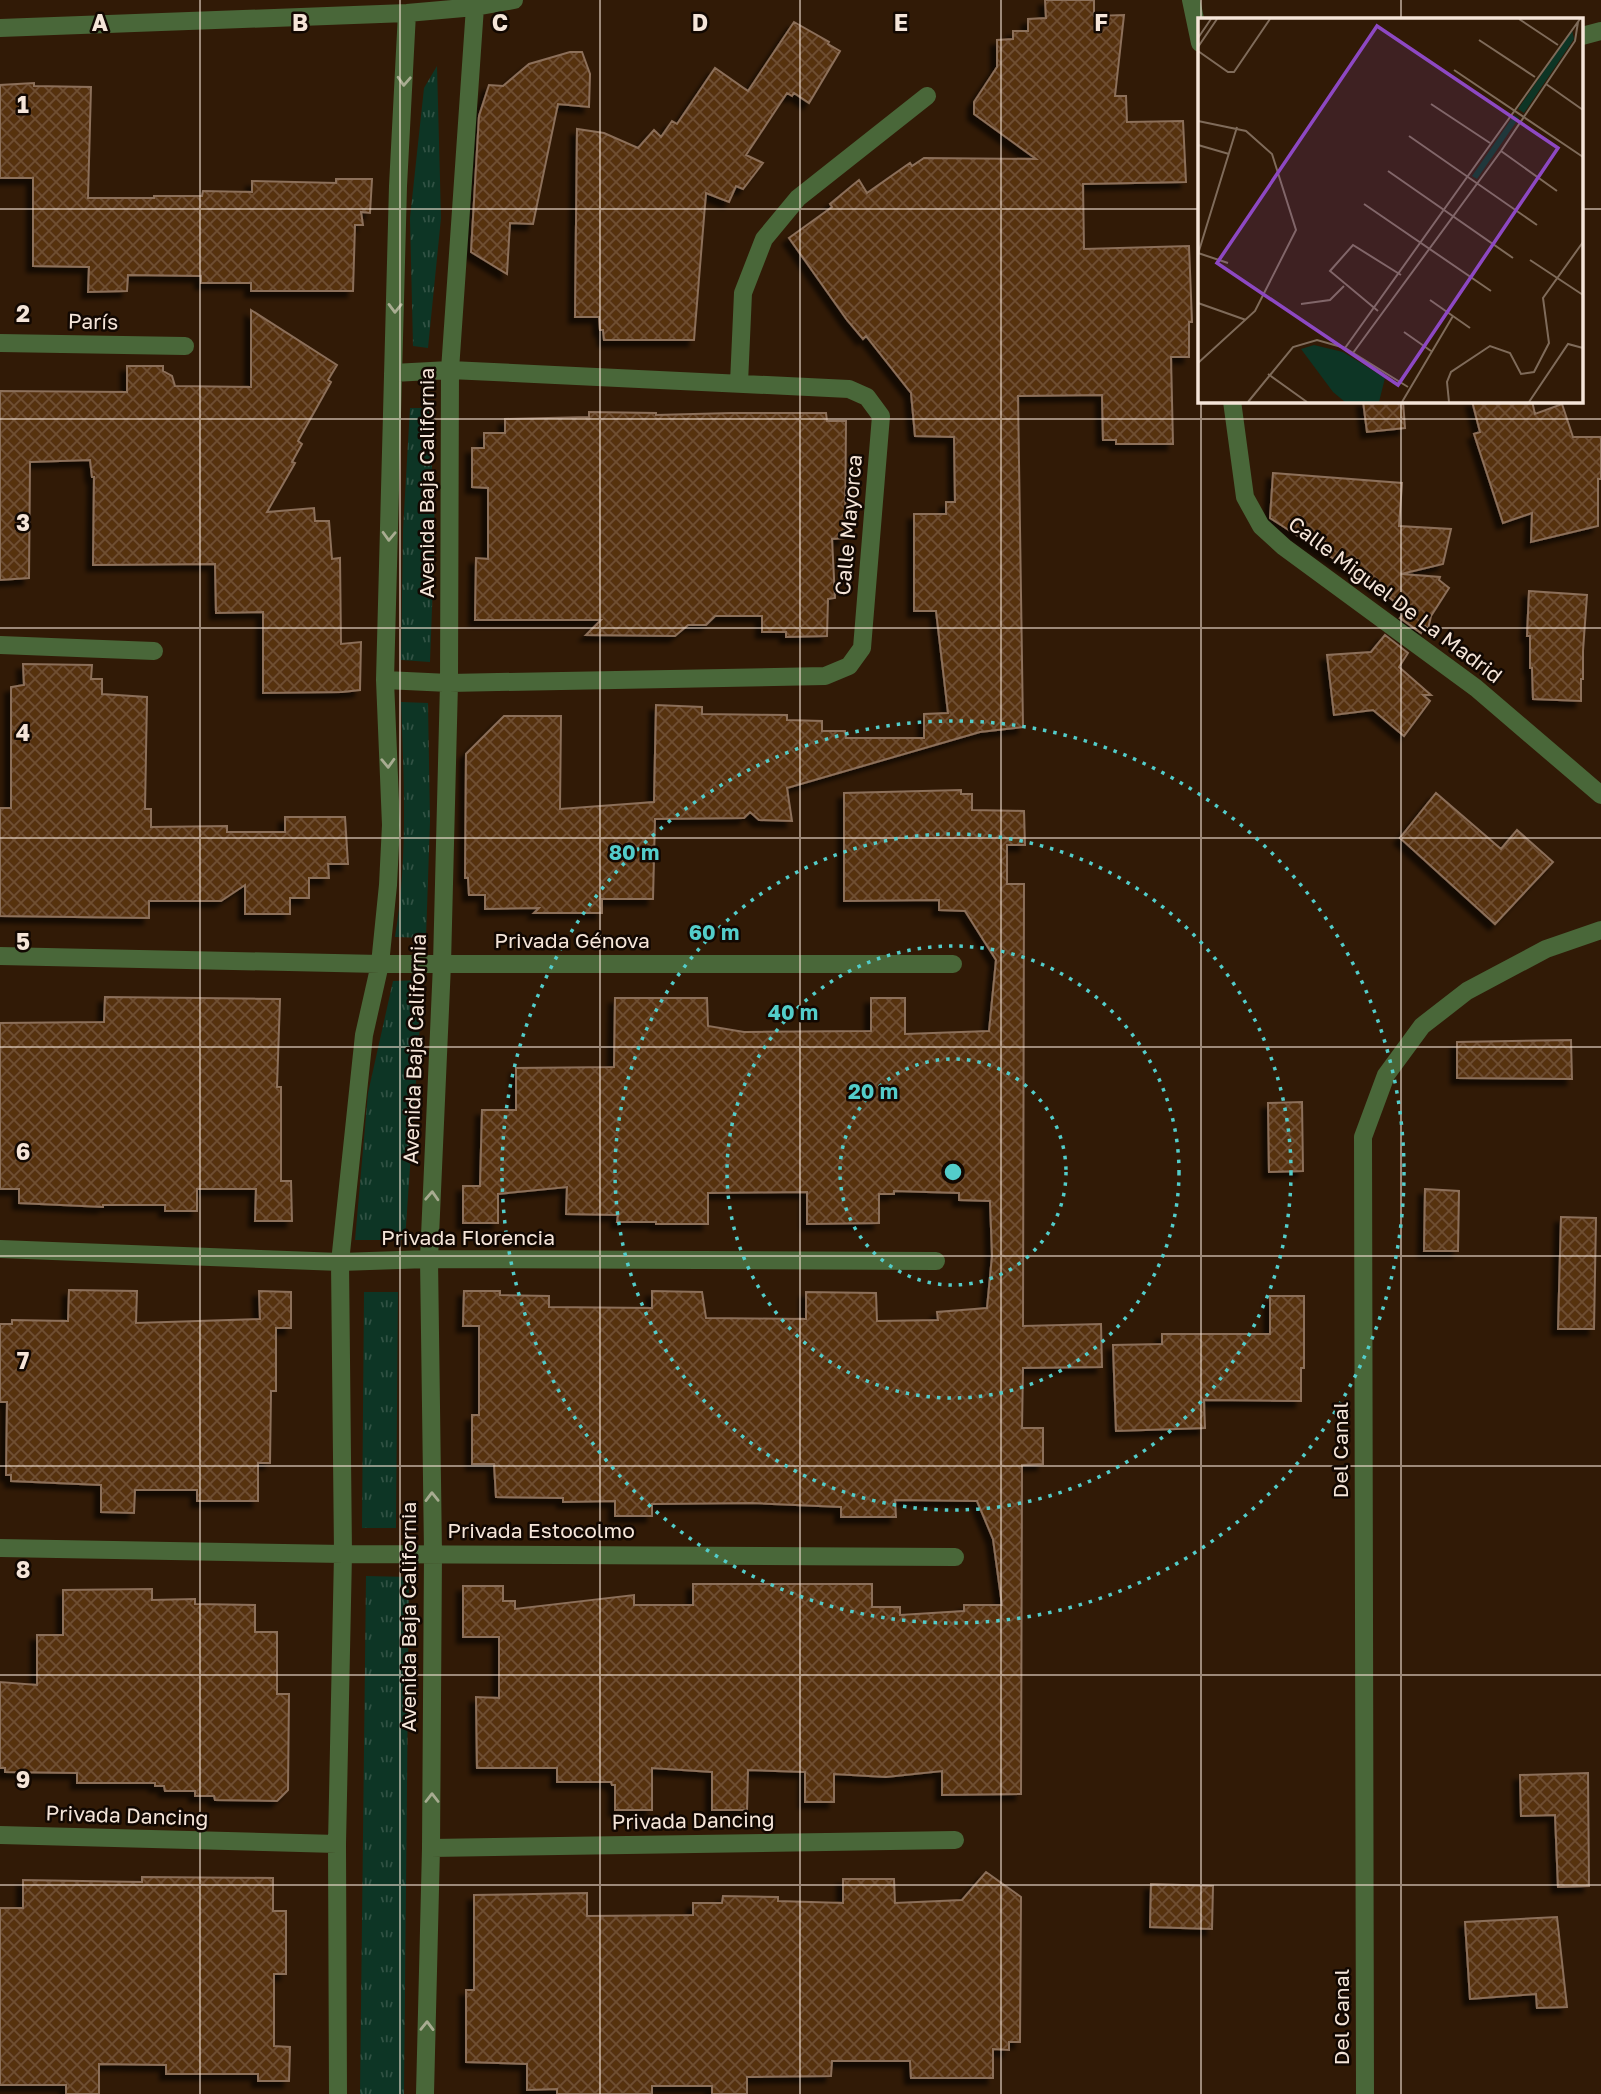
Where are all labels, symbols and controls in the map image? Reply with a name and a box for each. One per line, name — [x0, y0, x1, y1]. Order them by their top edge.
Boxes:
text: A — [92, 8, 109, 36]
text: B — [292, 8, 308, 36]
text: C — [492, 8, 508, 36]
text: D — [692, 8, 708, 36]
text: E — [894, 8, 908, 36]
text: F — [1094, 8, 1108, 36]
inset map — [1198, 18, 1584, 402]
one-way arrow — [396, 76, 411, 87]
text: 1 — [17, 90, 29, 118]
text: 2 — [16, 299, 30, 327]
one-way arrow — [387, 303, 403, 314]
street label: París — [68, 308, 118, 334]
street label: Avenida Baja California — [413, 368, 439, 598]
street label: Calle Mayorca — [829, 453, 867, 597]
text: 3 — [16, 508, 30, 536]
street label: Calle Miguel De La Madrid — [1283, 510, 1508, 688]
one-way arrow — [381, 531, 397, 541]
text: 4 — [16, 718, 30, 746]
one-way arrow — [381, 758, 396, 769]
text: 80 m — [609, 839, 659, 865]
text: 60 m — [689, 919, 739, 945]
text: 5 — [16, 927, 30, 955]
street label: Privada Génova — [494, 927, 650, 953]
street label: Avenida Baja California — [397, 933, 431, 1165]
text: 40 m — [768, 999, 818, 1025]
text: 20 m — [848, 1078, 898, 1104]
text: 6 — [16, 1137, 30, 1165]
centre of rings — [941, 1160, 965, 1184]
one-way arrow — [425, 1191, 440, 1202]
street label: Privada Florencia — [381, 1224, 555, 1250]
text: 7 — [17, 1346, 29, 1374]
street label: Del Canal — [1327, 1402, 1353, 1498]
one-way arrow — [425, 1492, 440, 1503]
street label: Avenida Baja California — [395, 1502, 421, 1732]
street label: Privada Estocolmo — [447, 1517, 635, 1543]
text: 8 — [16, 1555, 30, 1583]
text: 9 — [16, 1765, 30, 1793]
one-way arrow — [424, 1793, 439, 1804]
street label: Privada Dancing — [45, 1799, 209, 1831]
street label: Privada Dancing — [611, 1806, 775, 1834]
street label: Del Canal — [1328, 1969, 1354, 2065]
one-way arrow — [419, 2020, 435, 2031]

